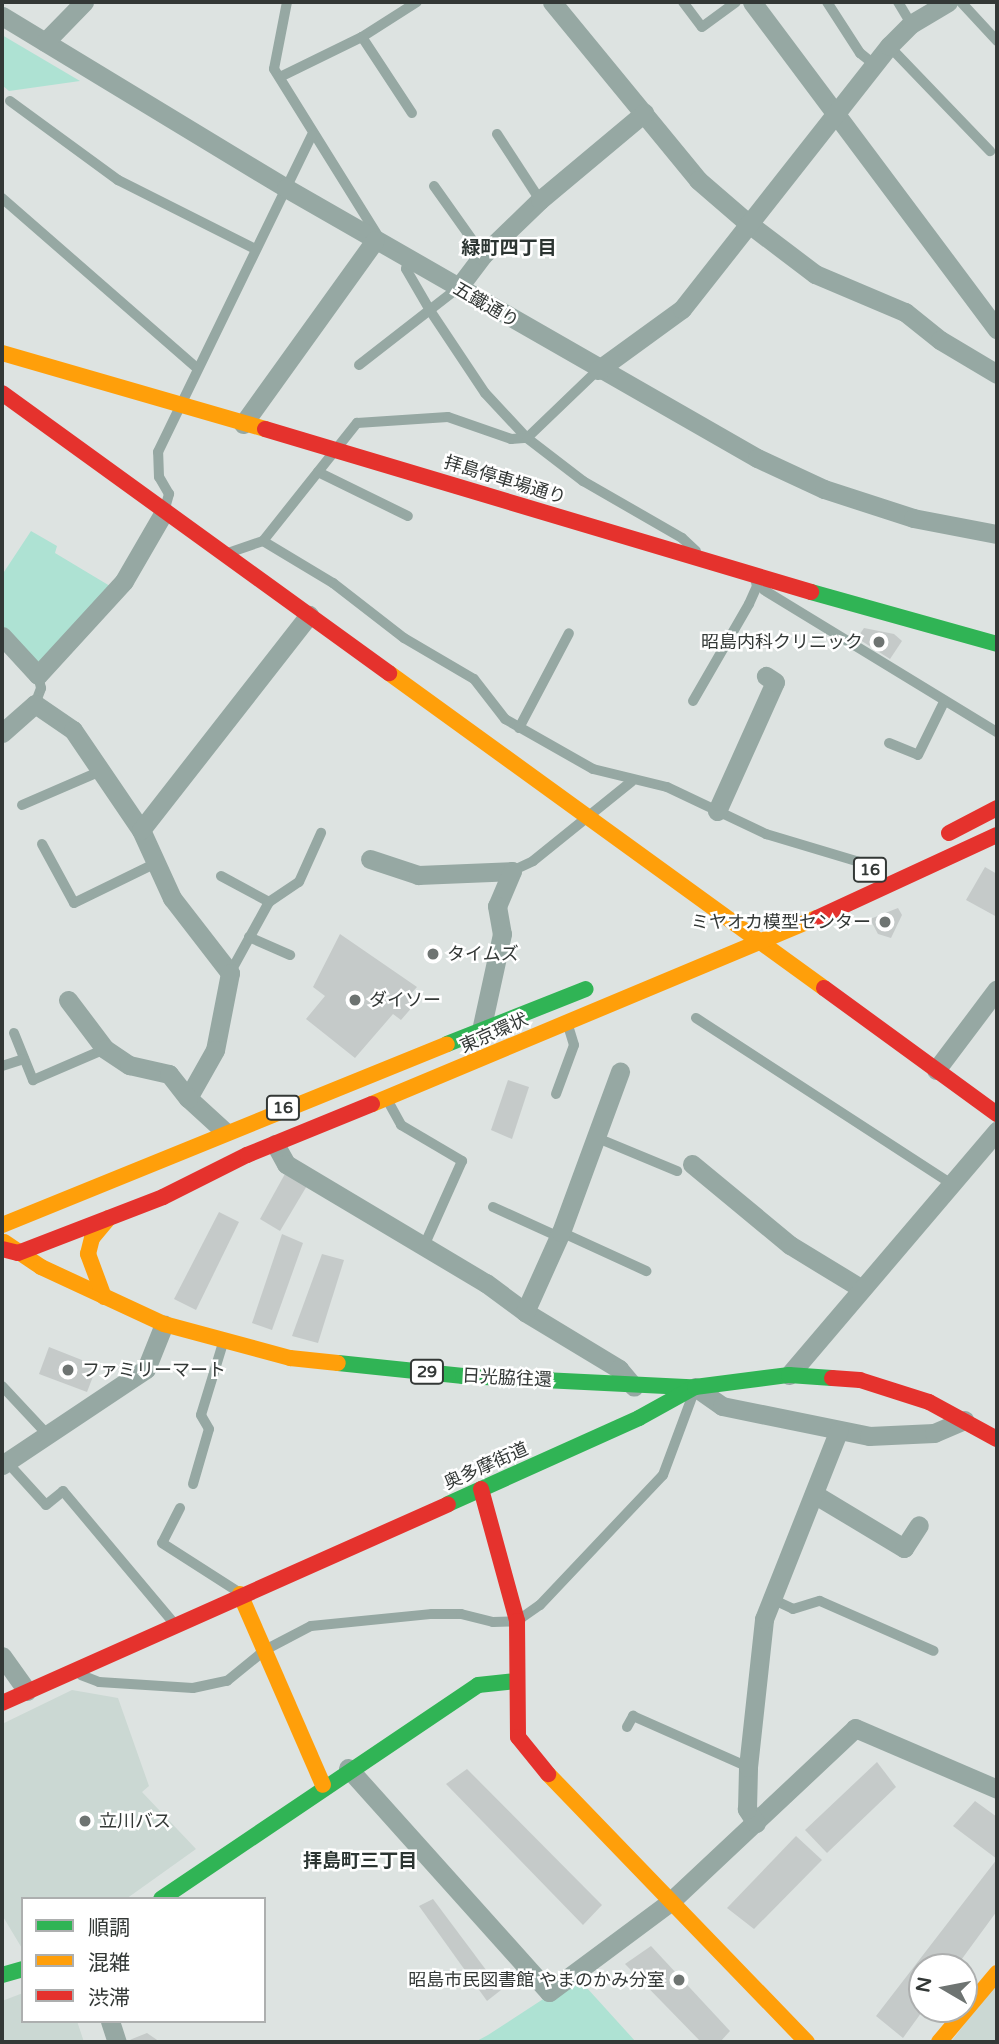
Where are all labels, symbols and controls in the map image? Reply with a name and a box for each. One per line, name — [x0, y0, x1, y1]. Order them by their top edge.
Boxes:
district label: 緑町四丁目 — [462, 238, 556, 260]
street label: 五鐵通り — [449, 278, 523, 332]
street label: 拝島停車場通り — [442, 451, 568, 509]
place label: 昭島内科クリニック — [701, 631, 863, 653]
marker: 昭島内科クリニック — [869, 632, 889, 652]
road number: 16 — [852, 858, 888, 883]
place label: ミヤオカ模型センター — [691, 911, 871, 933]
marker: ミヤオカ模型センター — [877, 914, 893, 930]
place label: タイムズ — [447, 943, 519, 965]
marker: タイムズ — [425, 946, 441, 962]
place label: ダイソー — [369, 989, 441, 1011]
marker: ダイソー — [347, 992, 363, 1008]
street label: 東京環状 — [457, 1008, 531, 1058]
road number: 16 — [266, 1096, 300, 1120]
place label: ファミリーマート — [82, 1359, 226, 1381]
road number: 29 — [410, 1360, 444, 1384]
marker: ファミリーマート — [60, 1362, 76, 1378]
street label: 日光脇往還 — [461, 1365, 553, 1391]
street label: 奥多摩街道 — [440, 1438, 532, 1494]
place label: 立川バス — [99, 1810, 171, 1832]
marker: 立川バス — [77, 1813, 93, 1829]
district label: 拝島町三丁目 — [303, 1851, 417, 1873]
legend — [21, 1897, 266, 2023]
text: 順調 — [88, 1916, 130, 1941]
text: 混雑 — [88, 1951, 130, 1976]
north arrow — [908, 1953, 978, 2023]
place label: 昭島市民図書館 やまのかみ分室 — [408, 1969, 665, 1991]
marker: 昭島市民図書館 やまのかみ分室 — [671, 1972, 687, 1988]
text: N — [912, 1975, 936, 1994]
text: 渋滞 — [88, 1986, 130, 2011]

